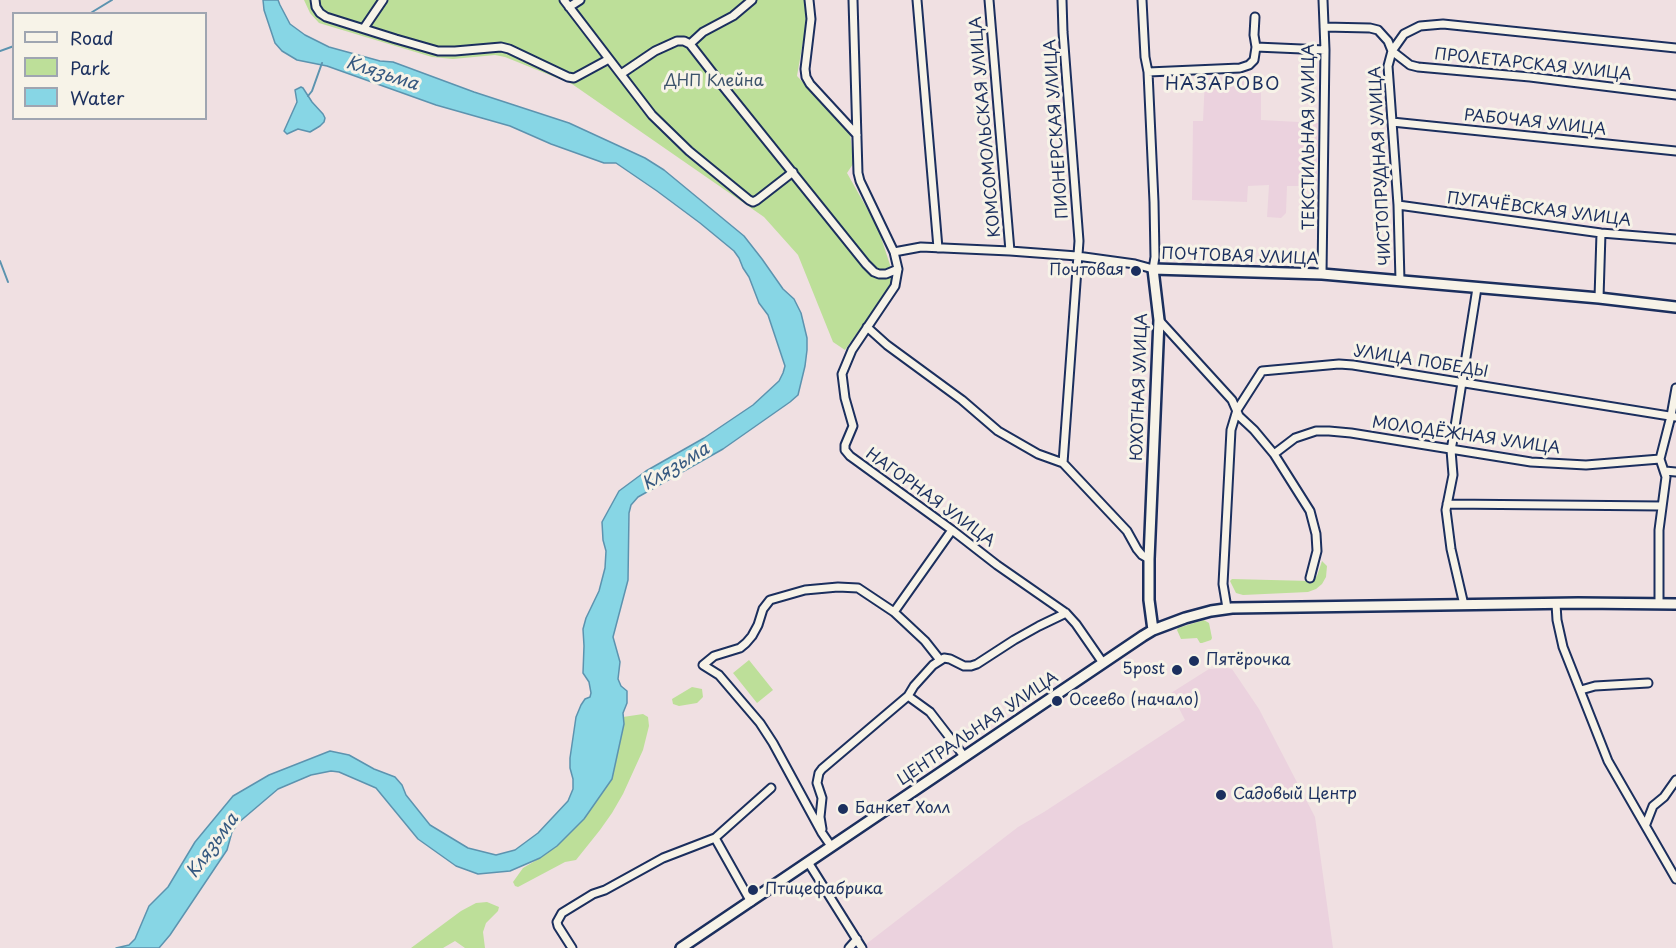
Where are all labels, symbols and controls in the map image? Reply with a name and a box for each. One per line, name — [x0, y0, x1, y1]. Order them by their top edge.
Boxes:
legend — [12, 12, 207, 120]
street label: КОМСОМОЛЬСКАЯ УЛИЦА — [967, 16, 1005, 238]
text: Road — [70, 24, 114, 51]
street label: ПИОНЕРСКАЯ УЛИЦА — [1041, 38, 1073, 220]
street label: ТЕКСТИЛЬНАЯ УЛИЦА — [1300, 44, 1320, 230]
street label: ПРОЛЕТАРСКАЯ УЛИЦА — [1433, 45, 1633, 85]
water label: Клязьма — [343, 52, 421, 96]
text: Park — [70, 54, 110, 81]
street label: ЧИСТОПРУДНАЯ УЛИЦА — [1366, 66, 1396, 266]
park label: ДНП Клейна — [664, 72, 764, 92]
district label: НАЗАРОВО — [1166, 74, 1280, 96]
text: Water — [70, 84, 124, 111]
street label: РАБОЧАЯ УЛИЦА — [1463, 106, 1607, 140]
street label: ПУГАЧЁВСКАЯ УЛИЦА — [1446, 189, 1632, 231]
street label: ПОЧТОВАЯ УЛИЦА — [1161, 245, 1319, 269]
place label: Почтовая — [1049, 261, 1124, 281]
marker: Почтовая — [1129, 264, 1143, 278]
street label: ЮХОТНАЯ УЛИЦА — [1128, 313, 1152, 461]
street label: УЛИЦА ПОБЕДЫ — [1352, 342, 1490, 382]
street label: МОЛОДЁЖНАЯ УЛИЦА — [1371, 413, 1561, 459]
water label: Клязьма — [638, 439, 714, 495]
street label: НАГОРНАЯ УЛИЦА — [862, 445, 998, 551]
place label: Пятёрочка — [1206, 651, 1291, 671]
marker: Пятёрочка — [1187, 654, 1201, 668]
place label: 5post — [1122, 660, 1165, 680]
marker: 5post — [1170, 663, 1184, 677]
street label: ЦЕНТРАЛЬНАЯ УЛИЦА — [894, 668, 1062, 790]
place label: Осеево (начало) — [1069, 691, 1199, 711]
marker: Осеево (начало) — [1050, 694, 1064, 708]
place label: Садовый Центр — [1233, 785, 1357, 805]
marker: Садовый Центр — [1214, 788, 1228, 802]
place label: Банкет Холл — [855, 799, 950, 819]
marker: Банкет Холл — [836, 802, 850, 816]
water label: Клязьма — [182, 810, 244, 882]
place label: Птицефабрика — [765, 880, 883, 900]
marker: Птицефабрика — [746, 883, 760, 897]

